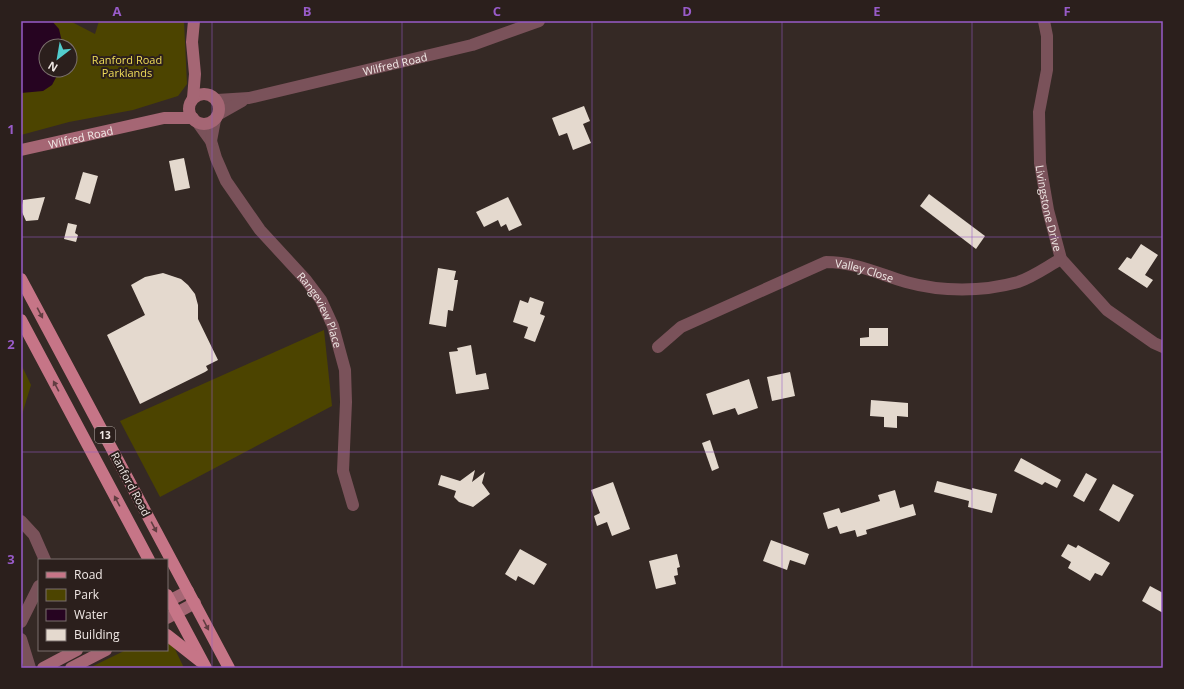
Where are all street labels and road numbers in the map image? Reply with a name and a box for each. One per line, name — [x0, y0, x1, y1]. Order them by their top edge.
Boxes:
street label: Wilfred Road — [361, 48, 429, 78]
street label: Wilfred Road — [47, 122, 114, 151]
street label: Livingstone Drive — [1033, 164, 1066, 253]
street label: Valley Close — [834, 255, 896, 285]
street label: Rangeview Place — [294, 268, 346, 349]
road number: 13 — [95, 427, 115, 443]
street label: Ranford Road — [108, 449, 154, 519]

